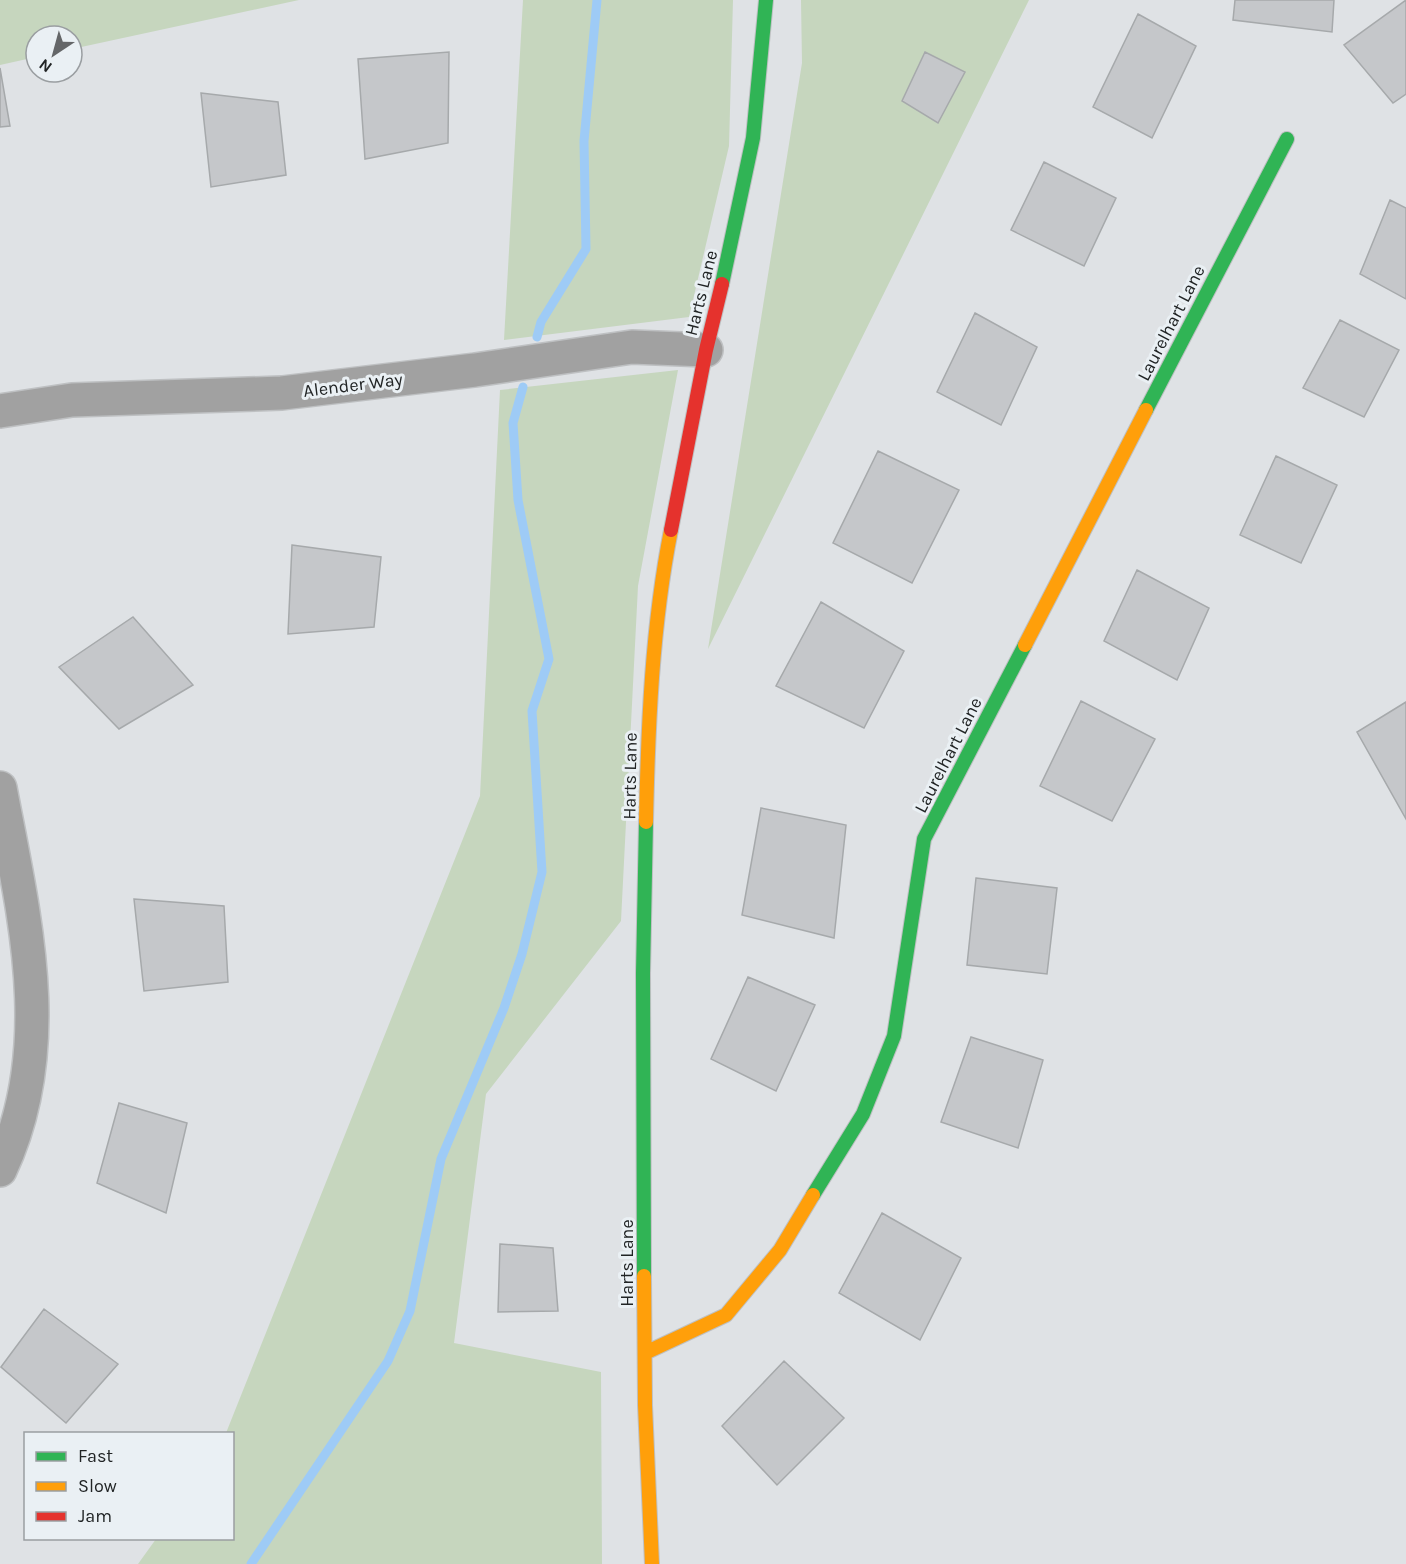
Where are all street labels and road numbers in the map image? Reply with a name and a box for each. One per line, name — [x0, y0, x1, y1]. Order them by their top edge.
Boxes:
street label: Harts Lane — [680, 248, 722, 338]
street label: Laurelhart Lane — [1132, 262, 1210, 384]
street label: Alender Way — [302, 368, 405, 402]
street label: Laurelhart Lane — [909, 694, 987, 816]
street label: Harts Lane — [618, 732, 642, 820]
street label: Harts Lane — [616, 1219, 638, 1307]

